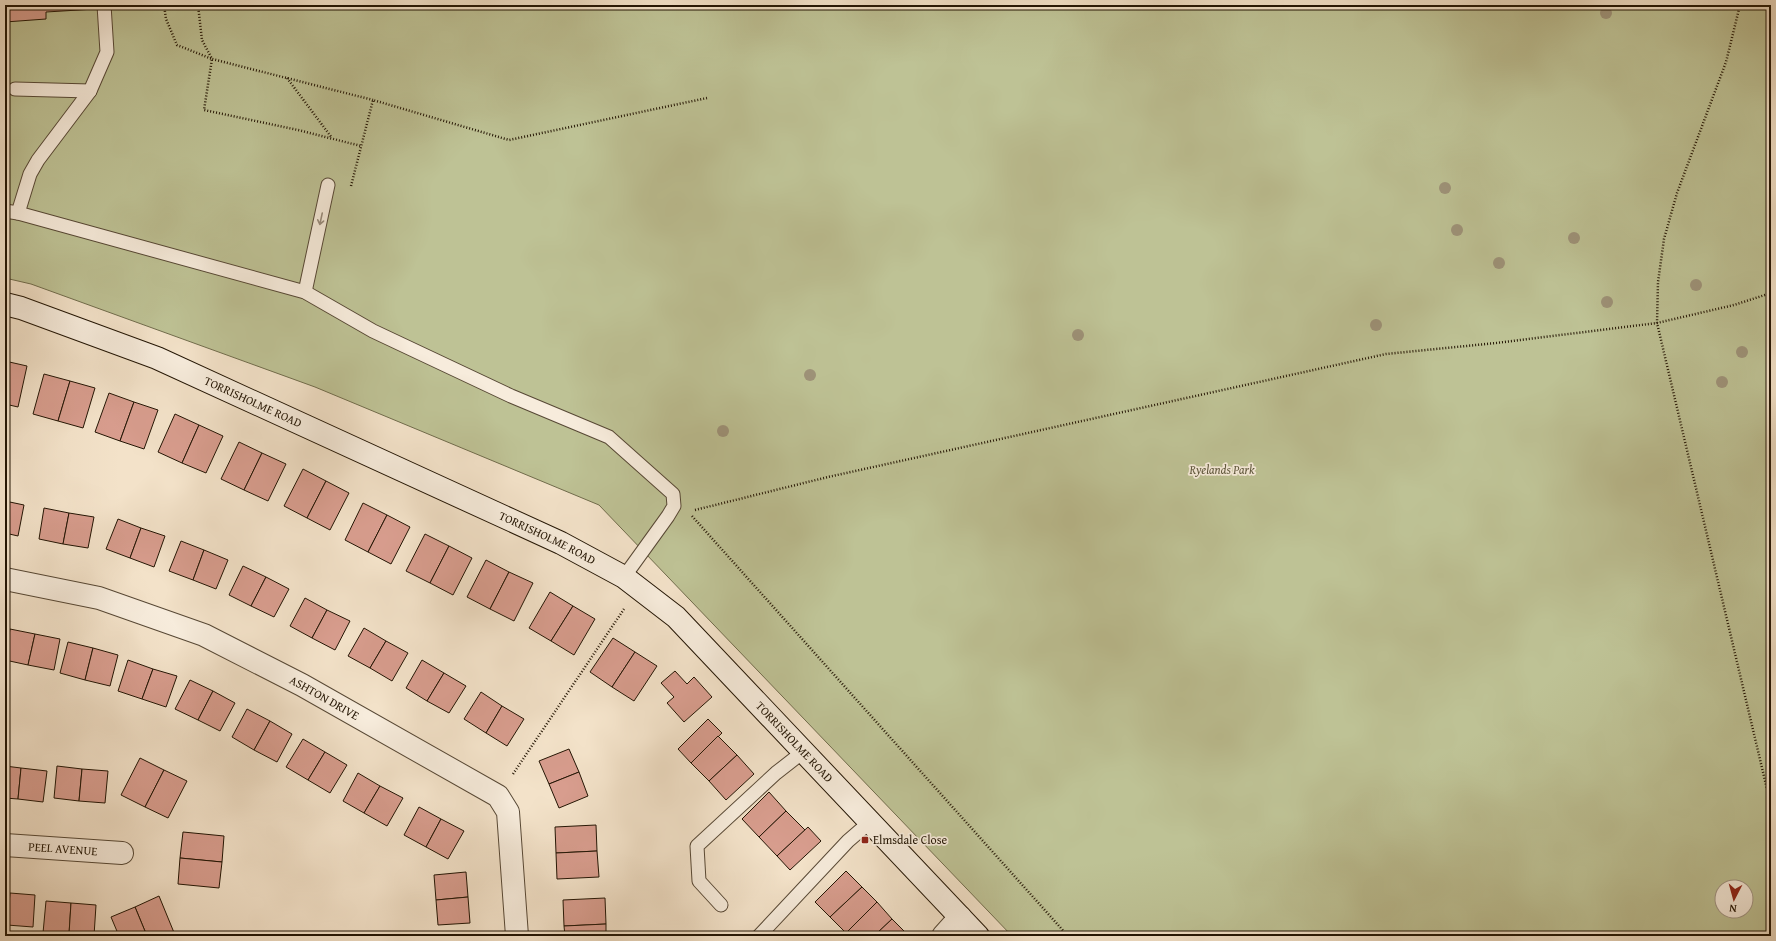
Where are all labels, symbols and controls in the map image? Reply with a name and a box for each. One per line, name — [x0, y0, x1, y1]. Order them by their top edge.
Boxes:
one-way arrow — [316, 212, 324, 225]
street label: TORRISHOLME ROAD — [202, 372, 305, 431]
park label: Ryelands Park — [1189, 461, 1255, 478]
street label: TORRISHOLME ROAD — [496, 507, 599, 568]
street label: ASHTON DRIVE — [287, 671, 363, 724]
street label: TORRISHOLME ROAD — [752, 697, 837, 786]
place label: Elmsdale Close — [873, 831, 948, 848]
marker: Elmsdale Close — [860, 835, 870, 845]
street label: PEEL AVENUE — [28, 838, 98, 859]
north arrow — [1714, 879, 1754, 919]
text: N — [1728, 901, 1737, 917]

